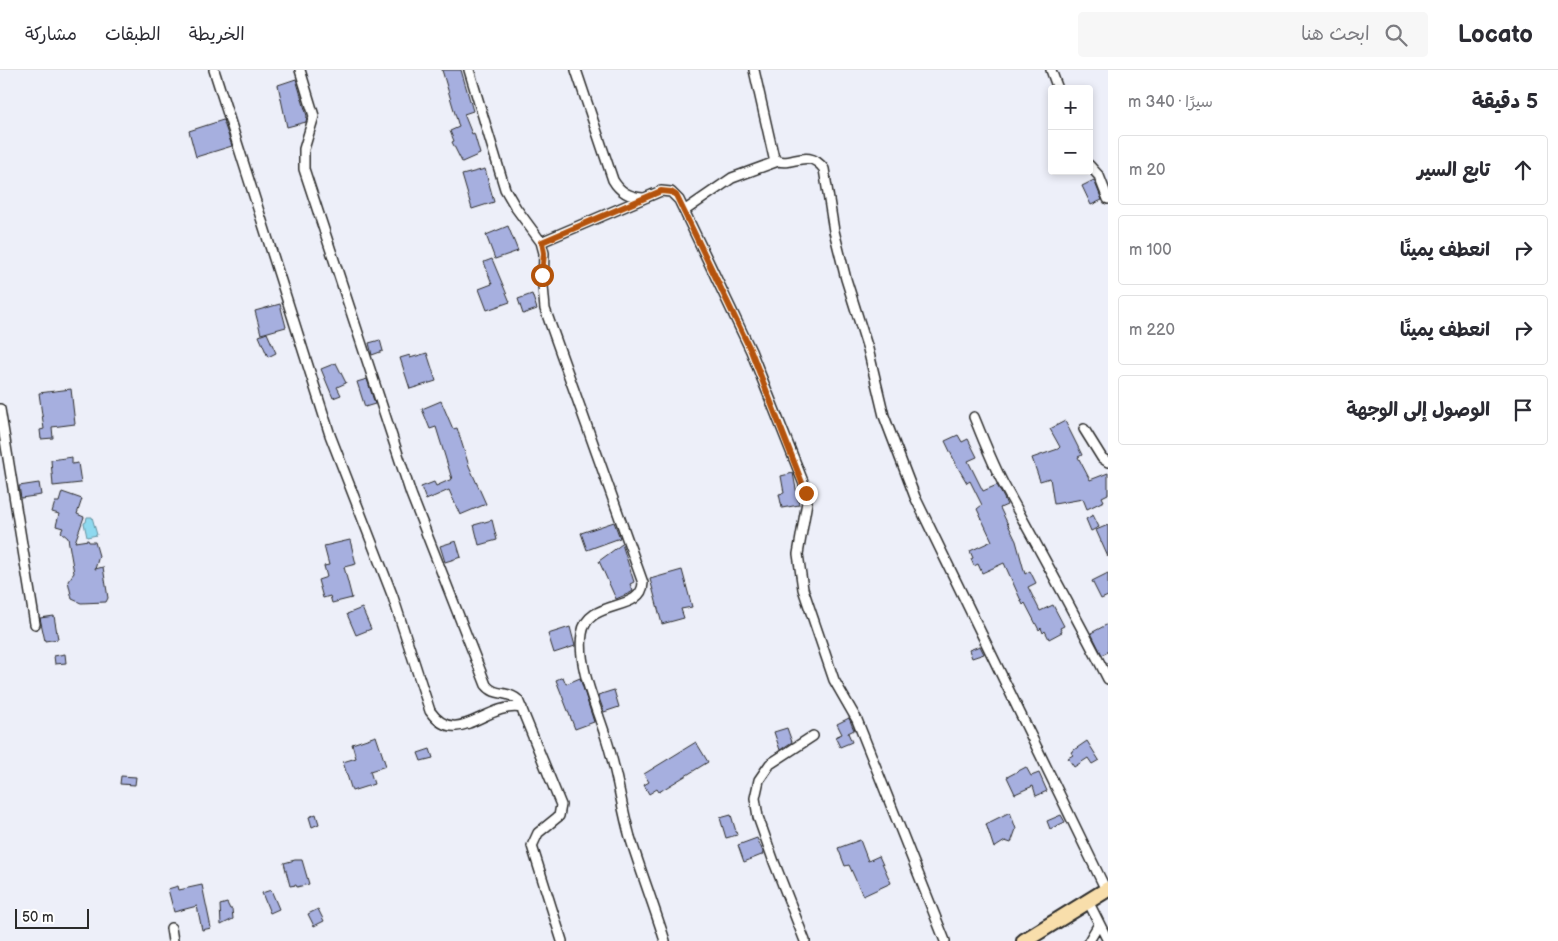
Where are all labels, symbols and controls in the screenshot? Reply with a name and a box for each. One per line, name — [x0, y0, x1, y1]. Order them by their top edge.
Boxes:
search box — [1078, 12, 1428, 57]
text: Locato — [1458, 20, 1533, 49]
icon: search — [1382, 21, 1410, 49]
text: ابحث هنا — [1301, 23, 1370, 46]
text: مشاركة — [25, 24, 77, 45]
text: الطبقات — [105, 24, 161, 45]
text: الخريطة — [189, 24, 245, 45]
map controls — [1048, 85, 1093, 175]
button: + — [1048, 85, 1093, 130]
text: 5 دقيقة — [1472, 89, 1538, 114]
text: سيرًا · 340 m — [1128, 93, 1213, 112]
button: − — [1048, 130, 1093, 175]
icon: ahead — [1509, 156, 1537, 184]
text: تابع السير — [1417, 159, 1490, 182]
text: 20 m — [1129, 161, 1165, 180]
icon: right — [1509, 236, 1537, 264]
text: انعطف يمينًا — [1400, 239, 1490, 262]
text: 100 m — [1129, 241, 1172, 260]
route start — [531, 264, 554, 287]
icon: right — [1509, 316, 1537, 344]
text: انعطف يمينًا — [1400, 319, 1490, 342]
text: 220 m — [1129, 321, 1175, 340]
icon: arrive — [1509, 396, 1537, 424]
text: الوصول إلى الوجهة — [1346, 399, 1490, 422]
route end — [795, 482, 818, 505]
scale bar — [15, 906, 89, 929]
text: 50 m — [22, 909, 54, 926]

